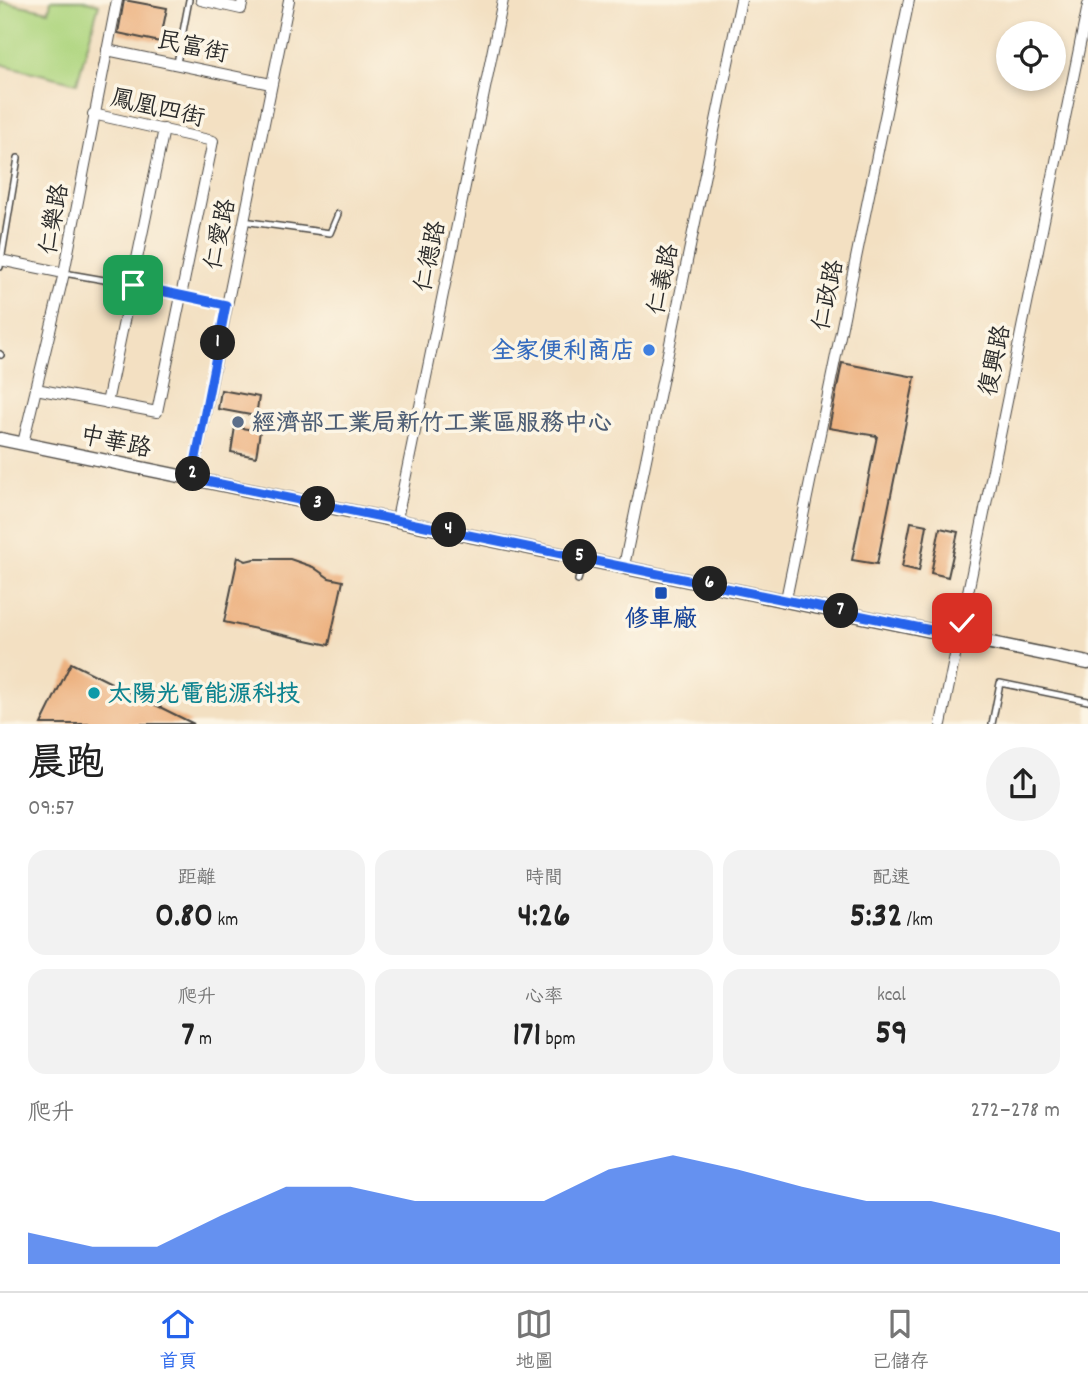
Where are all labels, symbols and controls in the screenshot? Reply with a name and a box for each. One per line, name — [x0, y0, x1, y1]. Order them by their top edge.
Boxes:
map controls — [996, 21, 1066, 91]
button: locate — [996, 21, 1066, 91]
street label: 民富街 — [154, 25, 231, 73]
street label: 鳳凰四街 — [107, 83, 208, 137]
street label: 仁樂路 — [33, 181, 79, 258]
street label: 仁愛路 — [198, 196, 246, 273]
street label: 仁德路 — [408, 218, 456, 295]
street label: 仁義路 — [641, 241, 689, 318]
pin — [103, 255, 163, 315]
street label: 仁政路 — [806, 257, 854, 334]
icon: arrive — [114, 266, 152, 304]
street label: 復興路 — [973, 322, 1021, 399]
pin: 1 — [200, 326, 235, 360]
text: 1 — [215, 329, 220, 356]
place label: 全家便利商店 — [491, 336, 635, 370]
marker: 全家便利商店 — [641, 342, 657, 358]
place label: 經濟部工業局新竹工業區服務中心 — [252, 408, 612, 442]
marker: 經濟部工業局新竹工業區服務中心 — [230, 414, 246, 430]
street label: 中華路 — [77, 420, 154, 468]
pin: 2 — [176, 456, 210, 491]
text: 2 — [188, 460, 197, 487]
pin: 3 — [300, 486, 336, 522]
text: 3 — [313, 490, 322, 517]
pin: 4 — [432, 512, 466, 548]
text: 4 — [445, 516, 452, 543]
pin: 5 — [562, 540, 598, 574]
text: 5 — [575, 543, 584, 570]
pin: 6 — [692, 566, 728, 602]
text: 6 — [705, 570, 714, 597]
marker: 修車廠 — [653, 585, 669, 601]
pin — [932, 593, 992, 653]
pin: 7 — [824, 594, 858, 628]
text: 7 — [837, 597, 844, 624]
place label: 修車廠 — [625, 604, 697, 638]
icon: check — [943, 604, 981, 642]
place label: 太陽光電能源科技 — [108, 679, 300, 713]
marker: 太陽光電能源科技 — [86, 685, 102, 701]
text: 晨跑 — [28, 739, 104, 794]
button: share — [986, 747, 1060, 821]
text: 09:57 — [28, 793, 74, 826]
text: 距離 — [178, 866, 216, 893]
text: 時間 — [525, 866, 563, 893]
text: 配速 — [872, 866, 910, 893]
text: 0.80 — [155, 893, 213, 943]
text: 4:26 — [518, 893, 570, 943]
text: 5:32 — [850, 893, 902, 943]
text: km — [213, 908, 238, 935]
text: /km — [902, 908, 933, 935]
text: kcal — [877, 983, 906, 1010]
text: 爬升 — [178, 985, 216, 1012]
text: 心率 — [525, 985, 563, 1012]
text: 59 — [875, 1010, 907, 1060]
text: 7 — [181, 1012, 195, 1062]
text: 171 — [512, 1012, 541, 1062]
text: m — [195, 1027, 212, 1054]
text: bpm — [541, 1027, 576, 1054]
text: 272–278 m — [971, 1095, 1060, 1128]
text: 爬升 — [28, 1098, 74, 1131]
tab: 首頁 — [159, 1305, 197, 1377]
tab: 地圖 — [515, 1305, 554, 1377]
tab: 已儲存 — [872, 1305, 929, 1377]

